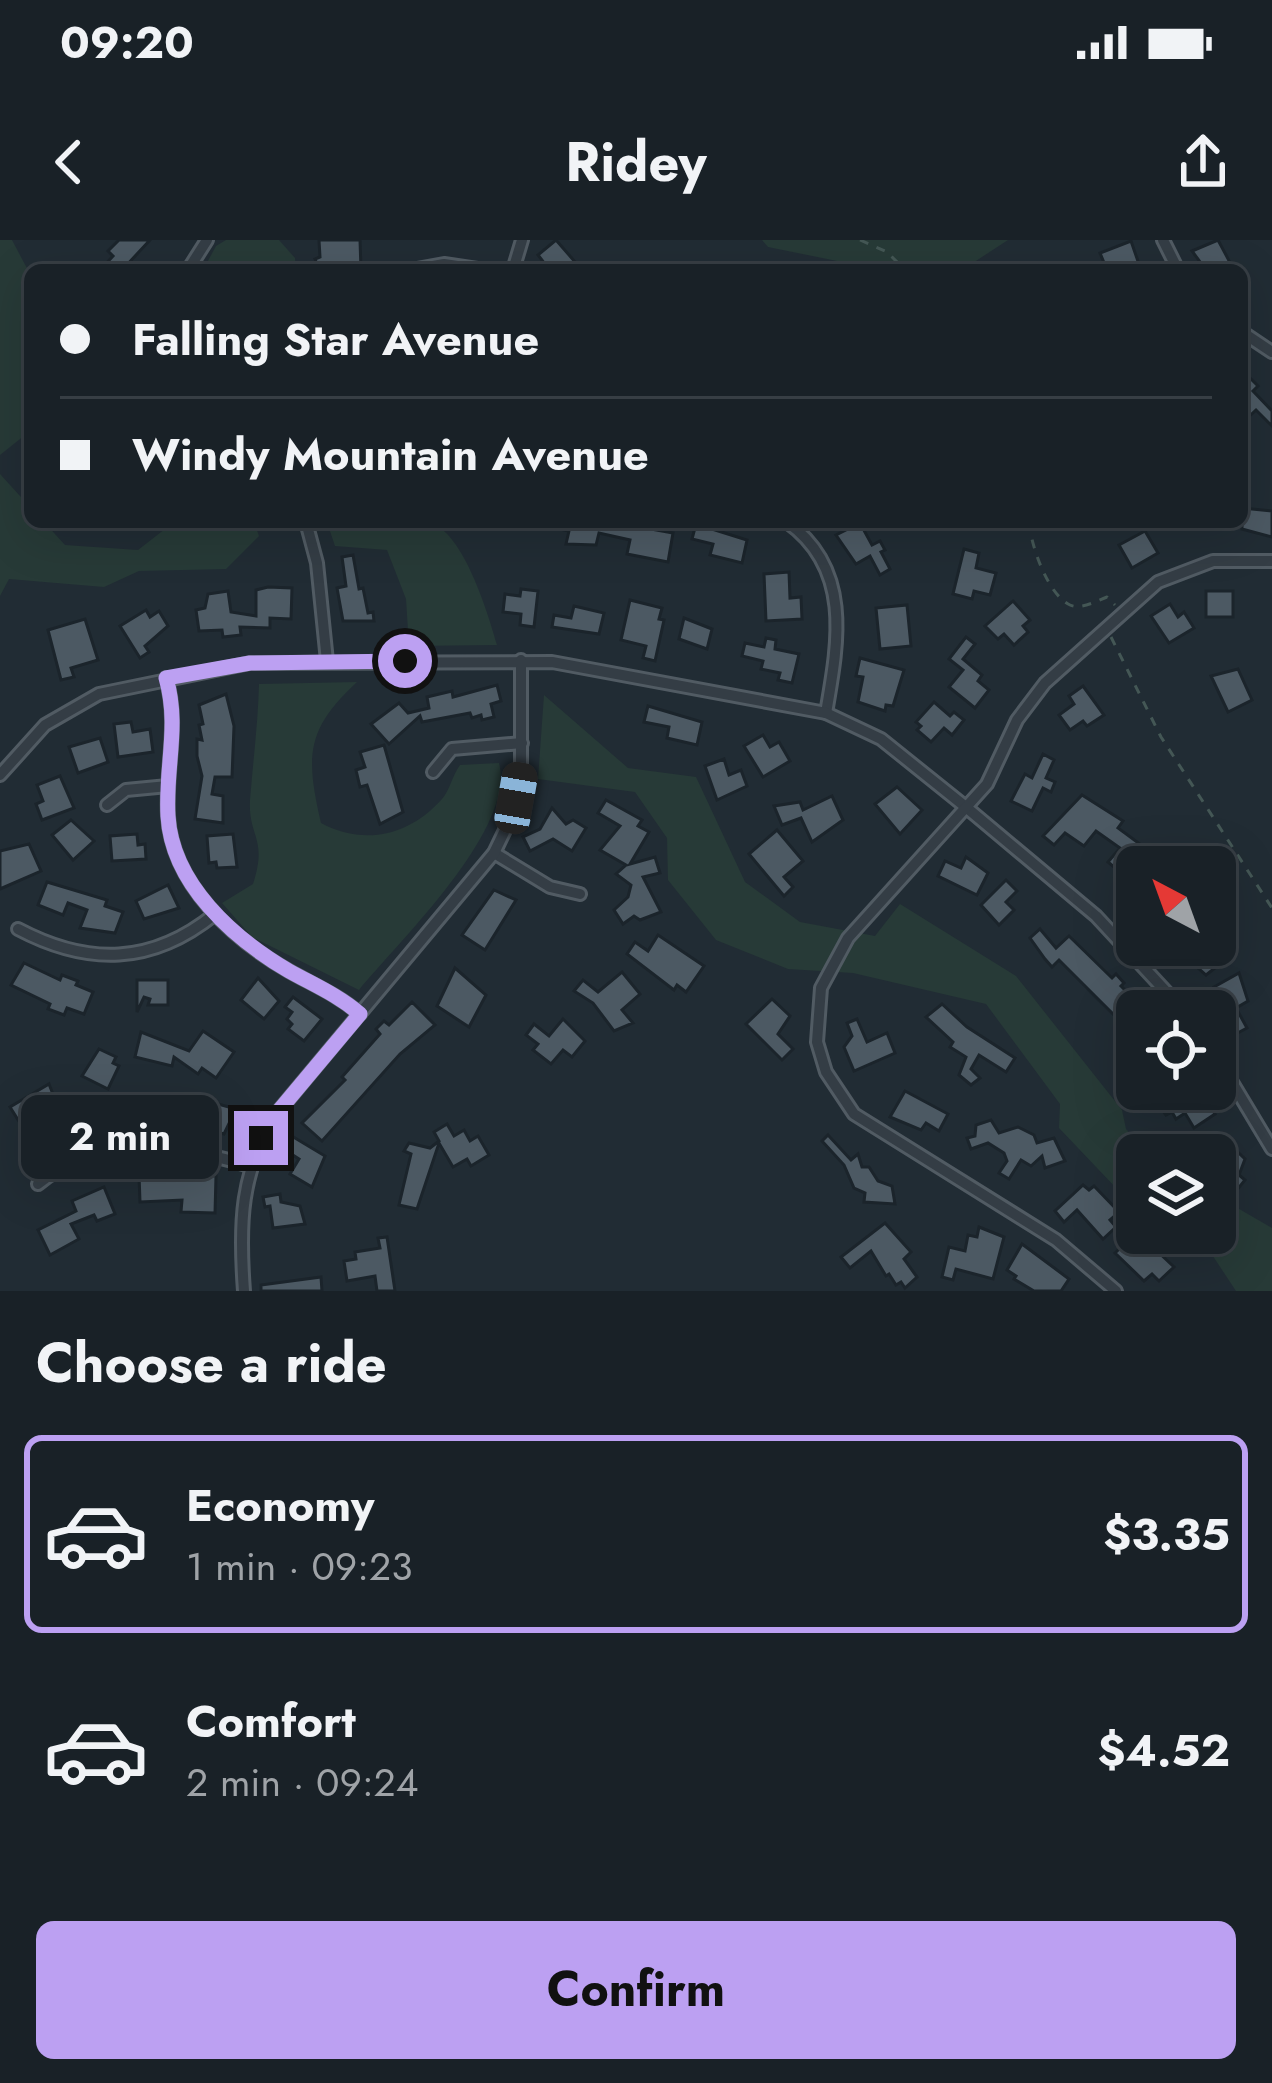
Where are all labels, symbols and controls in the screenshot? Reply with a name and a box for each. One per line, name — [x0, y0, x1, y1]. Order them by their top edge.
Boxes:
text: 09:20 — [60, 10, 194, 75]
text: Ridey — [565, 123, 707, 201]
icon: back — [36, 129, 102, 195]
icon: share — [1170, 129, 1236, 195]
text: Falling Star Avenue — [132, 307, 539, 372]
text: Windy Mountain Avenue — [132, 422, 649, 487]
route start — [378, 634, 432, 688]
car — [492, 759, 540, 837]
north arrow — [1116, 846, 1236, 966]
map controls — [1116, 846, 1236, 1254]
button: locate — [1116, 990, 1236, 1110]
callout: 2 min — [21, 1096, 219, 1180]
text: 2 min — [69, 1108, 171, 1165]
route end — [234, 1111, 288, 1165]
button: layers — [1116, 1134, 1236, 1254]
text: Choose a ride — [36, 1324, 387, 1402]
text: Economy — [186, 1473, 374, 1538]
icon: car — [42, 1480, 150, 1588]
text: $3.35 — [1103, 1502, 1230, 1567]
text: 1 min · 09:23 — [186, 1538, 412, 1595]
text: Comfort — [186, 1689, 356, 1754]
icon: car — [42, 1696, 150, 1804]
text: $4.52 — [1098, 1718, 1230, 1783]
text: 2 min · 09:24 — [186, 1754, 419, 1811]
button: Confirm — [36, 1921, 1236, 2059]

